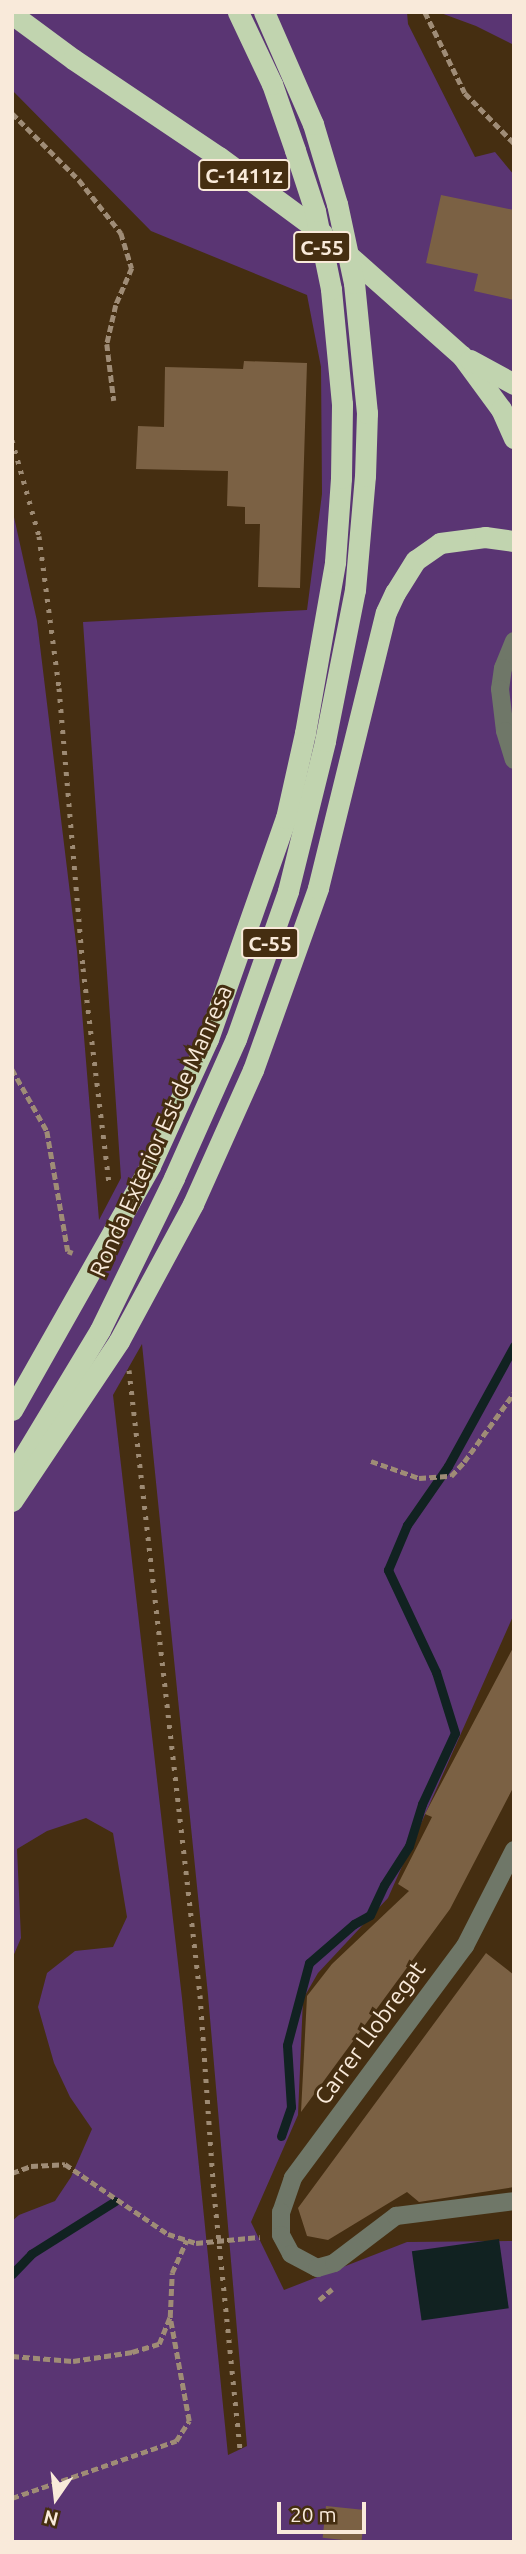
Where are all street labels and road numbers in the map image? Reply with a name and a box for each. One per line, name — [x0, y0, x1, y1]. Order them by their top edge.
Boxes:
road number: C-1411z — [197, 158, 291, 192]
road number: C-55 — [292, 230, 352, 264]
road number: C-55 — [240, 926, 300, 960]
street label: Ronda Exterior Est de Manresa — [84, 981, 238, 1281]
street label: Carrer Llobregat — [309, 1956, 431, 2110]

